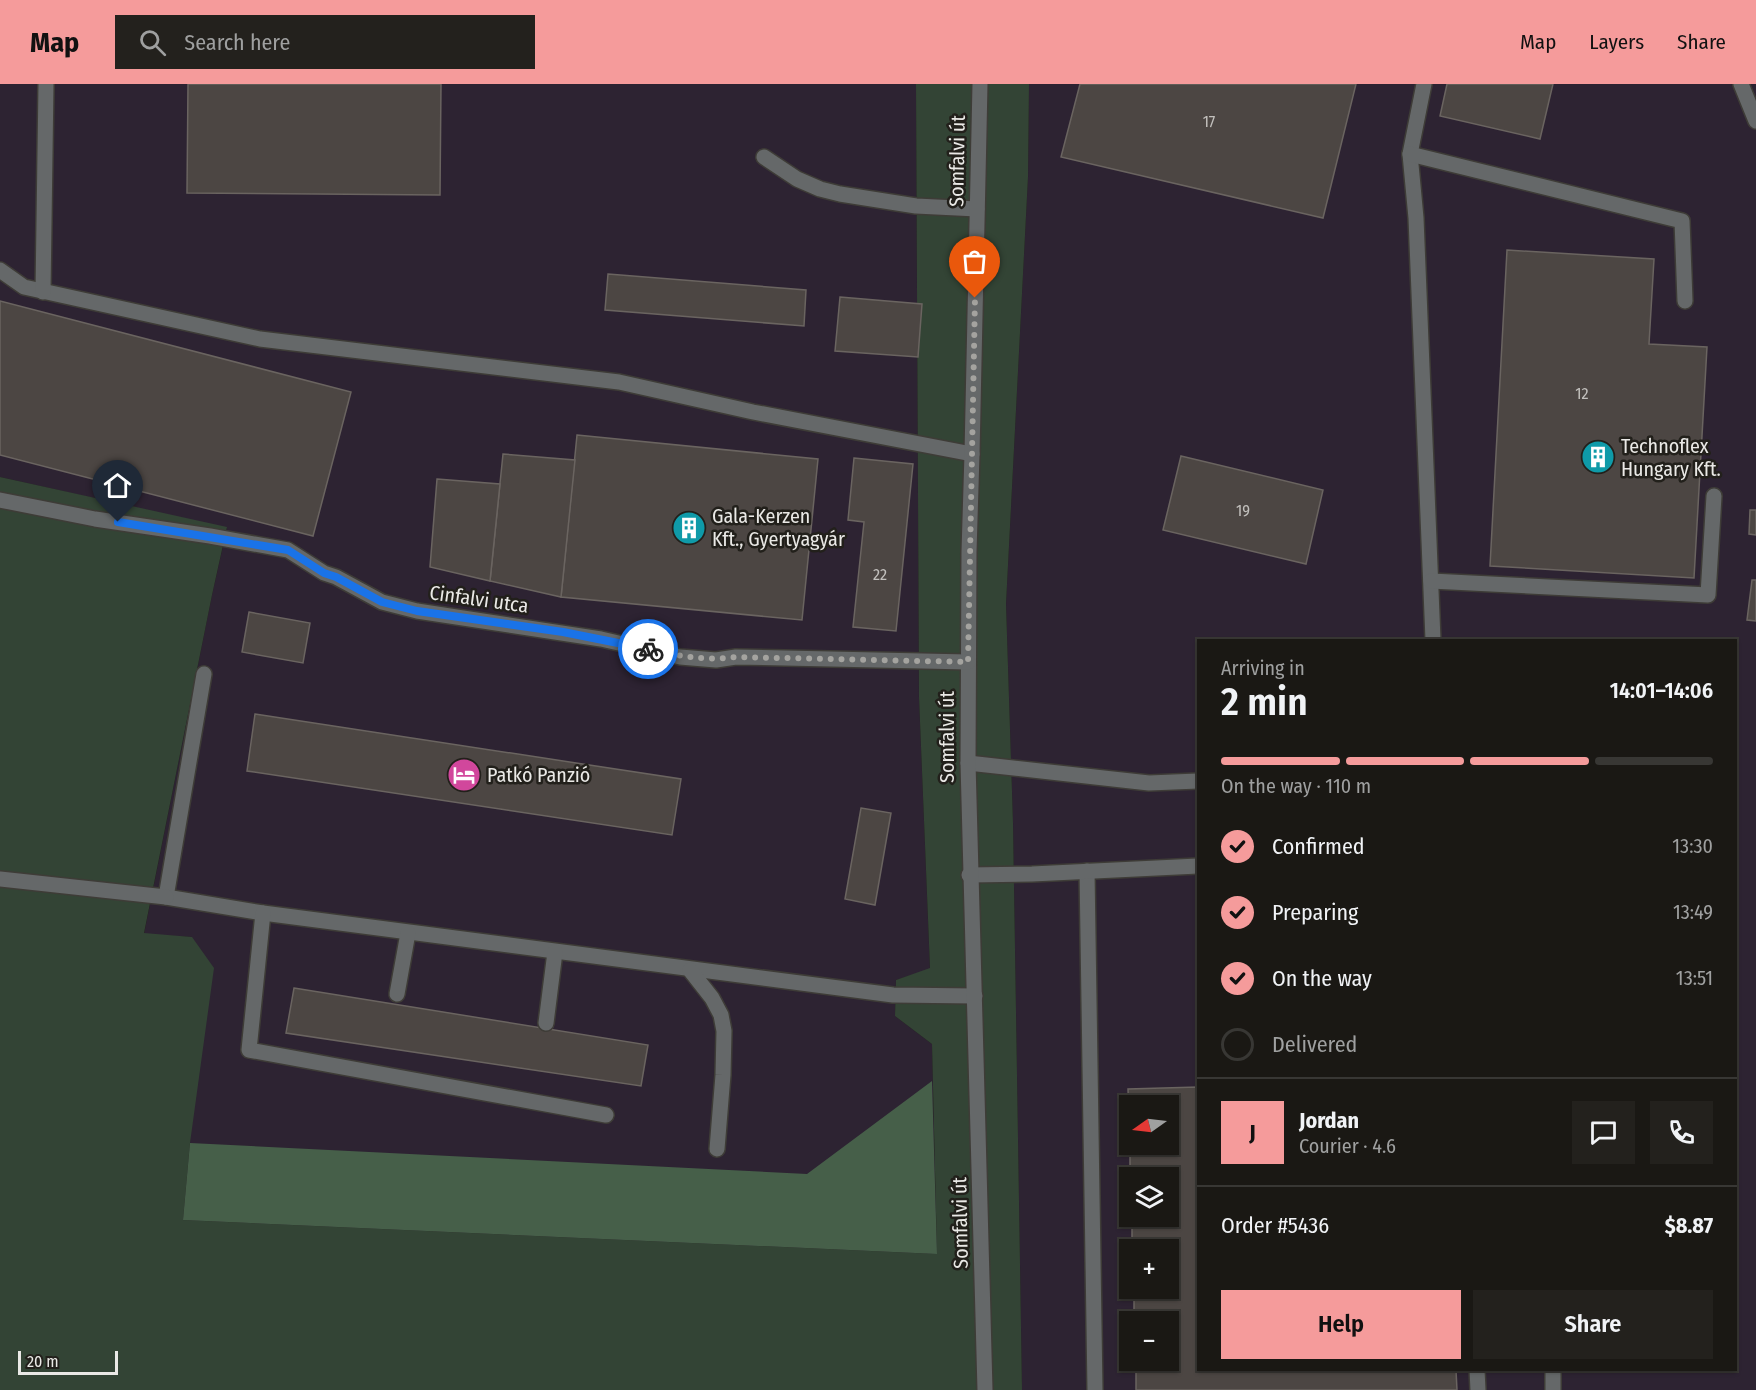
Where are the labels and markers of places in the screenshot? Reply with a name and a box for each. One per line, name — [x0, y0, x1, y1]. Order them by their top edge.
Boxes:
pin — [949, 236, 1000, 298]
place label: Technoflex Hungary Kft. — [1621, 434, 1721, 481]
building icon: Technoflex Hungary Kft. — [1580, 439, 1616, 475]
pin — [92, 460, 143, 522]
place label: Gala-Kerzen Kft., Gyertyagyár — [712, 504, 845, 551]
building icon: Gala-Kerzen Kft., Gyertyagyár — [671, 510, 707, 546]
hotel icon: Patkó Panzió — [446, 757, 482, 793]
place label: Patkó Panzió — [487, 763, 590, 787]

